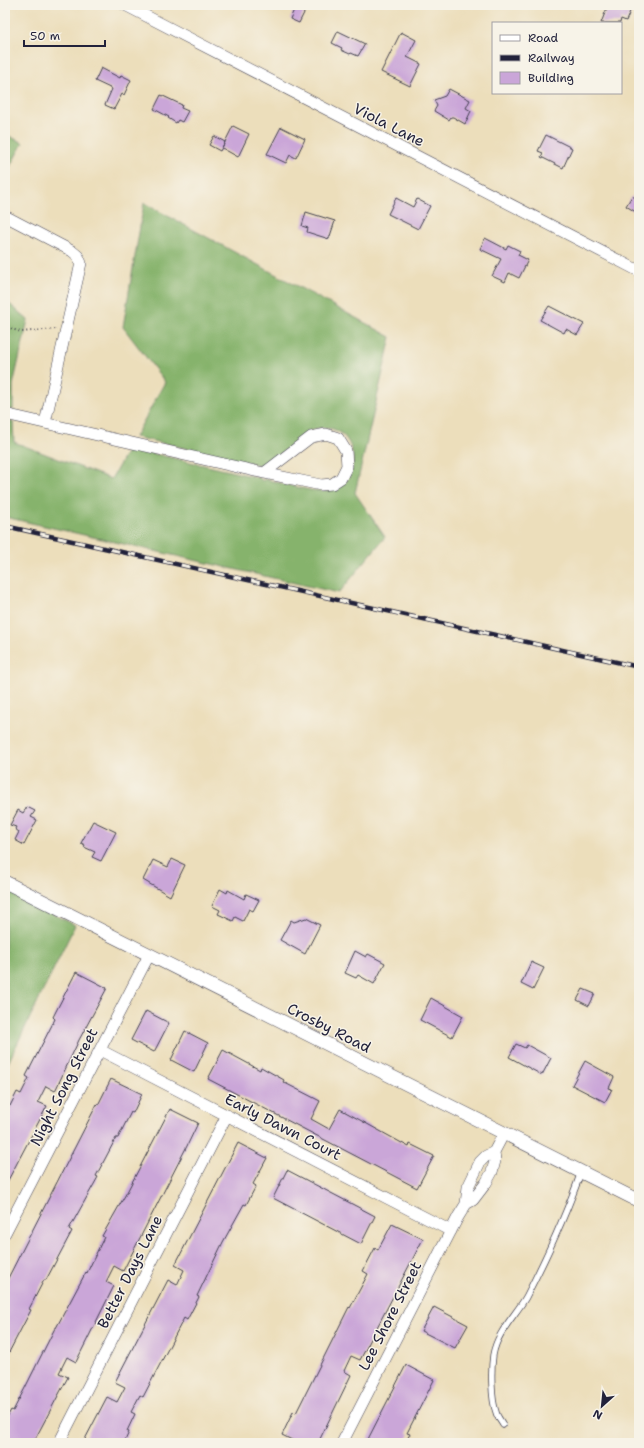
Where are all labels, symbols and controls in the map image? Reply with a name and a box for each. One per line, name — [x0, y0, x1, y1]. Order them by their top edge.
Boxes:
scale bar — [24, 22, 105, 48]
legend — [492, 22, 622, 94]
text: 50 m — [30, 28, 60, 44]
text: Road — [528, 30, 559, 46]
text: Railway — [528, 50, 575, 66]
text: Building — [528, 70, 574, 86]
street label: Viola Lane — [350, 99, 428, 151]
street label: Crosby Road — [284, 998, 375, 1058]
street label: Night Song Street — [26, 1025, 102, 1149]
street label: Early Dawn Court — [221, 1089, 345, 1165]
street label: Better Days Lane — [93, 1212, 167, 1332]
street label: Lee Shore Street — [354, 1258, 426, 1374]
north arrow — [582, 1386, 622, 1426]
text: N — [590, 1406, 605, 1423]

